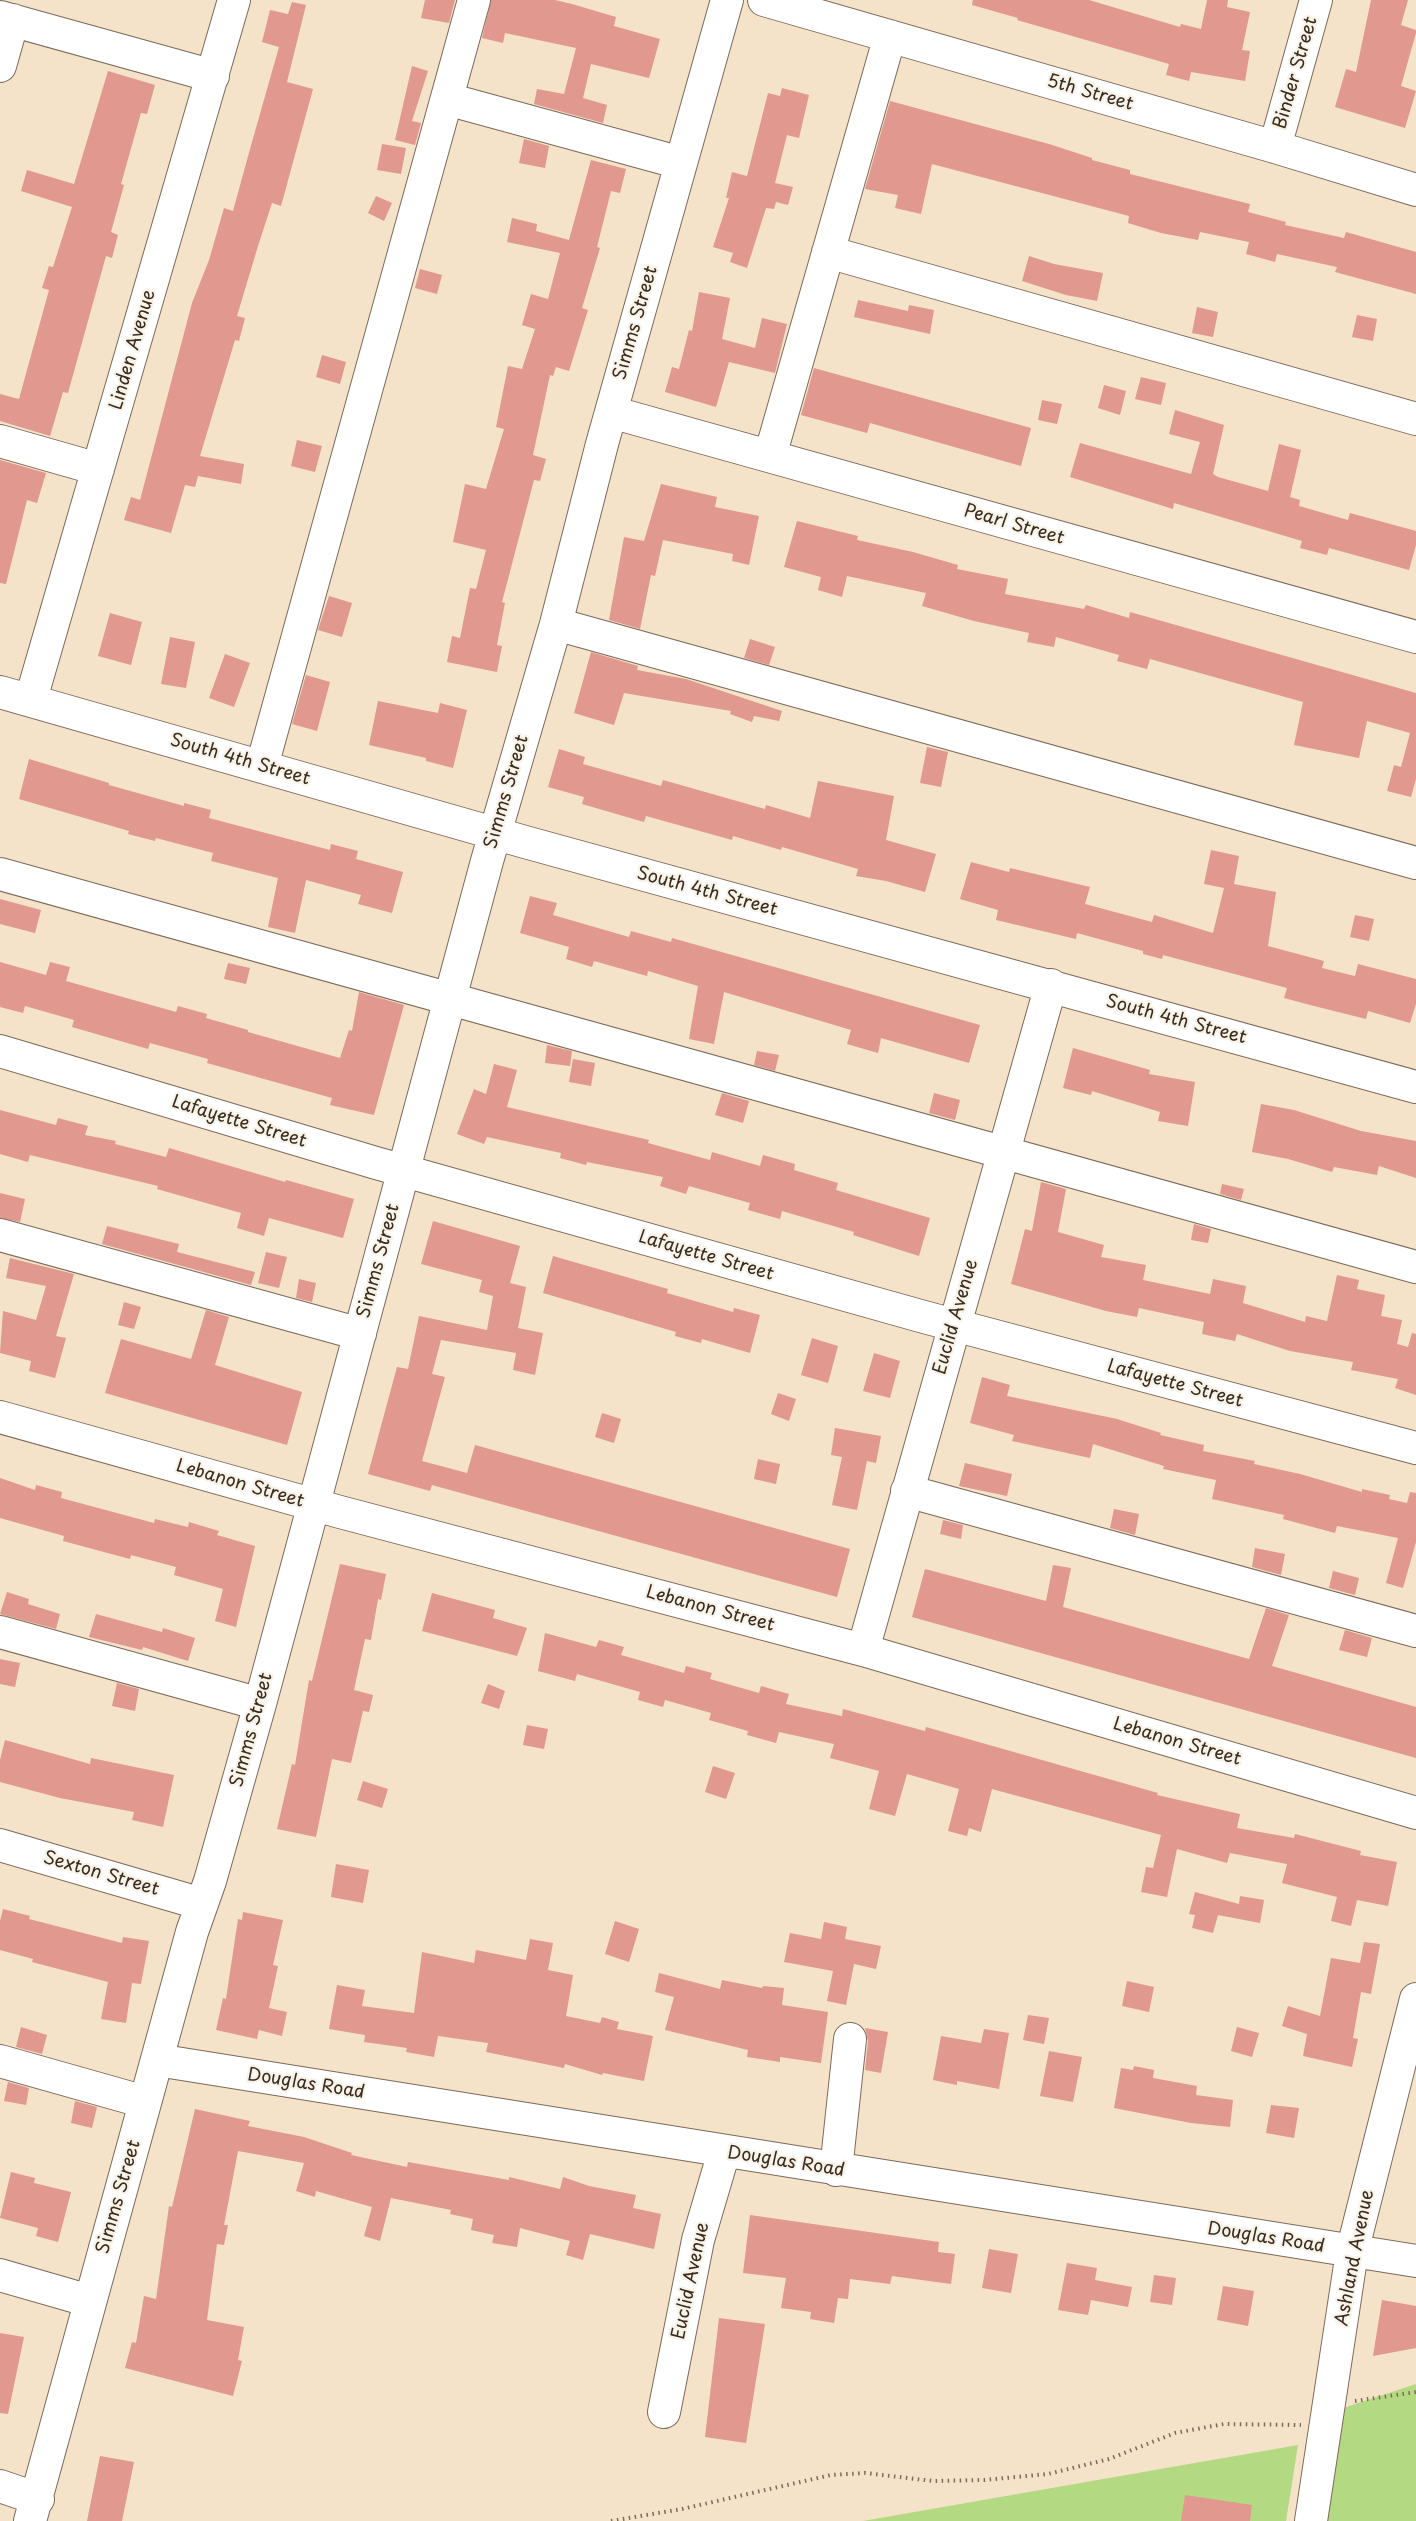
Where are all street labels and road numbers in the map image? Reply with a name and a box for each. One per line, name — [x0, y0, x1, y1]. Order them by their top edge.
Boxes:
street label: Binder Street — [1270, 14, 1322, 132]
street label: 5th Street — [1044, 70, 1136, 116]
street label: Simms Street — [609, 264, 663, 382]
street label: Linden Avenue — [106, 288, 160, 412]
street label: Pearl Street — [961, 500, 1067, 550]
street label: South 4th Street — [168, 730, 312, 790]
street label: Simms Street — [480, 733, 534, 851]
street label: South 4th Street — [634, 863, 780, 921]
street label: South 4th Street — [1103, 991, 1249, 1049]
street label: Lafayette Street — [169, 1091, 309, 1153]
street label: Simms Street — [353, 1202, 405, 1320]
street label: Lafayette Street — [636, 1226, 776, 1286]
street label: Euclid Avenue — [929, 1257, 983, 1377]
street label: Lafayette Street — [1105, 1355, 1245, 1413]
street label: Lebanon Street — [174, 1455, 306, 1513]
street label: Lebanon Street — [643, 1581, 777, 1637]
street label: Simms Street — [226, 1671, 278, 1789]
street label: Lebanon Street — [1111, 1713, 1243, 1771]
street label: Sexton Street — [41, 1847, 161, 1901]
street label: Douglas Road — [246, 2064, 366, 2104]
street label: Simms Street — [92, 2138, 146, 2256]
street label: Douglas Road — [726, 2142, 846, 2182]
street label: Ashland Avenue — [1331, 2188, 1379, 2328]
street label: Douglas Road — [1206, 2218, 1326, 2258]
street label: Euclid Avenue — [668, 2221, 714, 2341]

